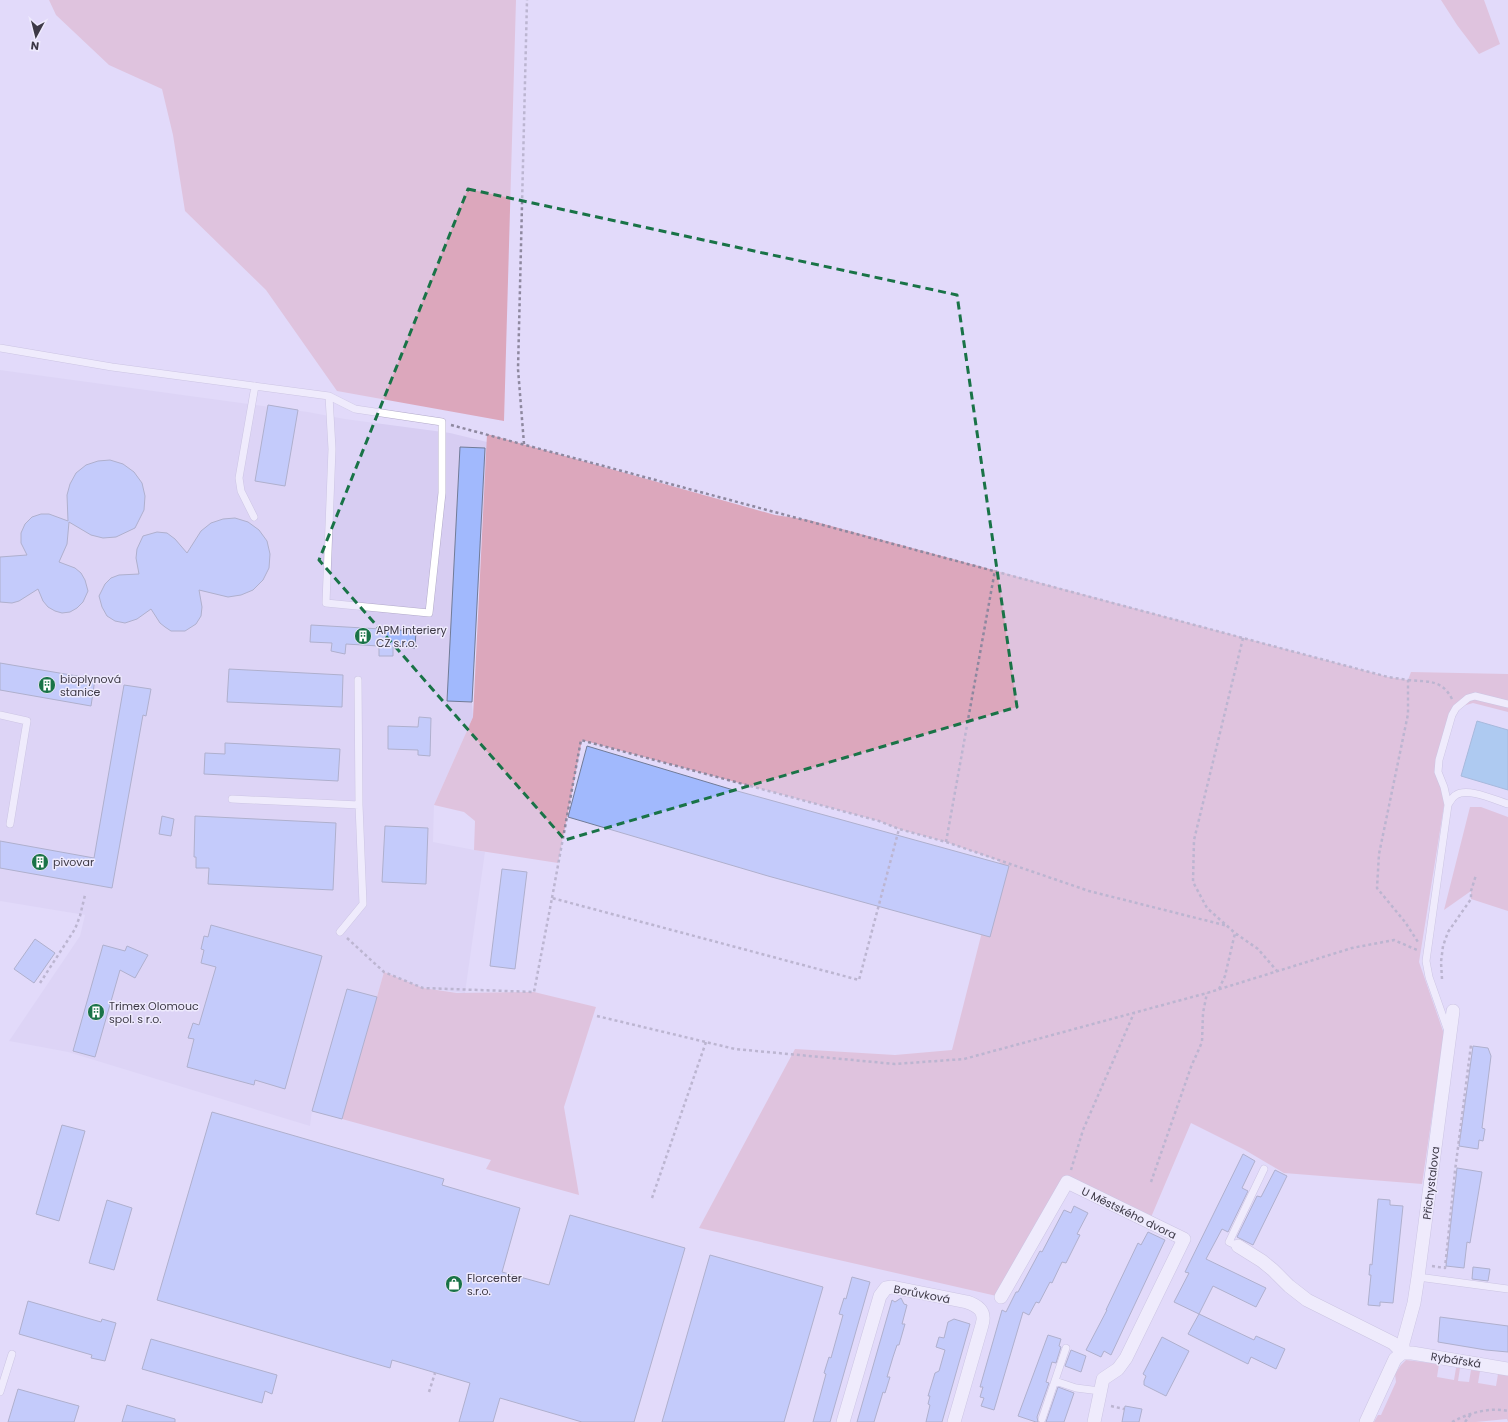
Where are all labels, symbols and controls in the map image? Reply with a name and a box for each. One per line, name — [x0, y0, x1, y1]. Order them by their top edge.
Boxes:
north arrow — [16, 16, 56, 56]
text: N — [30, 37, 40, 54]
place label: APM interiery CZ s.r.o. — [376, 622, 447, 651]
building icon: APM interiery CZ s.r.o. — [353, 626, 373, 646]
place label: bioplynová stanice — [60, 671, 121, 700]
building icon: bioplynová stanice — [37, 675, 57, 695]
building icon: pivovar — [30, 852, 50, 872]
place label: pivovar — [53, 854, 94, 870]
place label: Trimex Olomouc spol. s r.o. — [109, 998, 199, 1027]
building icon: Trimex Olomouc spol. s r.o. — [86, 1002, 106, 1022]
street label: Přichystalova — [1419, 1145, 1443, 1221]
street label: U Městského dvora — [1079, 1183, 1179, 1243]
place label: Florcenter s.r.o. — [467, 1270, 522, 1299]
shop icon: Florcenter s.r.o. — [444, 1274, 464, 1294]
street label: Borůvková — [892, 1281, 952, 1307]
street label: Rybářská — [1430, 1348, 1482, 1372]

